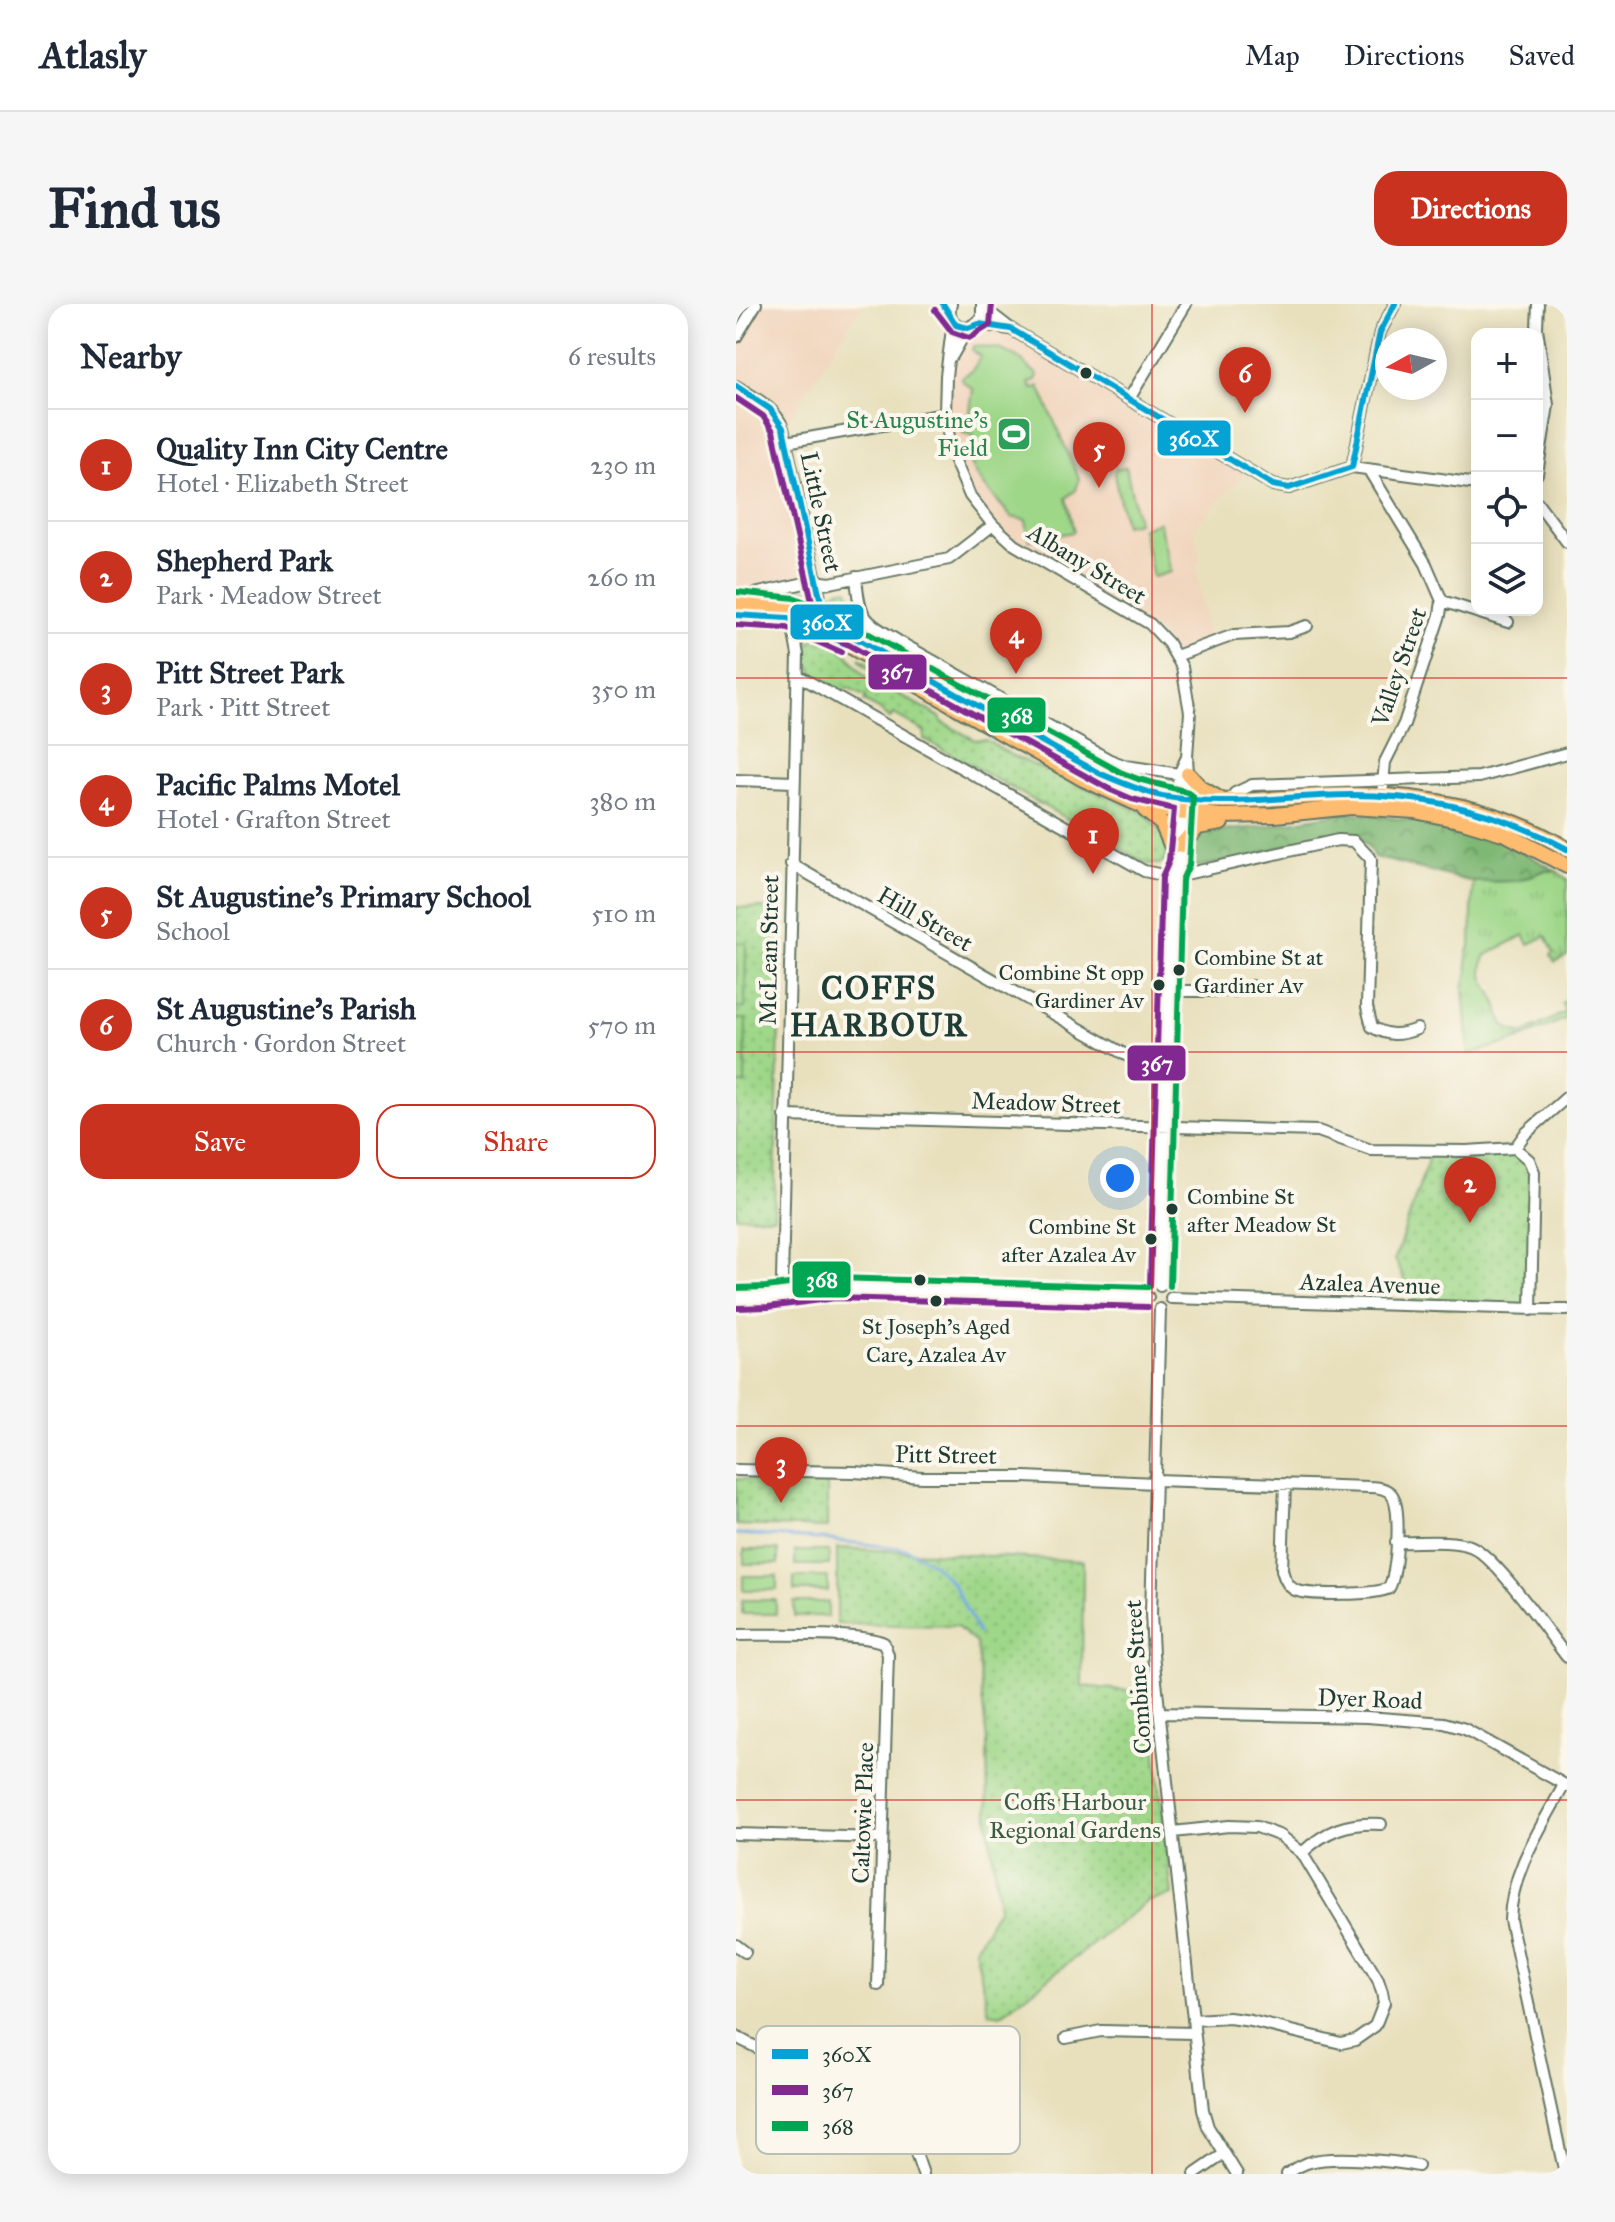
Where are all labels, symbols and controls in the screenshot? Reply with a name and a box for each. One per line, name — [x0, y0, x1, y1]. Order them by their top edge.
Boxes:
text: Atlasly — [40, 32, 146, 78]
text: Map — [1245, 38, 1300, 73]
text: Directions — [1344, 38, 1465, 73]
text: Saved — [1509, 38, 1575, 73]
button: Directions — [1374, 171, 1567, 246]
text: Find us — [48, 174, 221, 242]
north arrow — [1375, 328, 1447, 400]
map controls — [1471, 328, 1543, 616]
button: + — [1471, 328, 1543, 400]
text: Nearby — [80, 336, 182, 377]
text: 6 results — [568, 340, 656, 372]
pin: 6 — [1219, 347, 1271, 413]
unlabelled marker — [1078, 365, 1094, 381]
button: − — [1471, 400, 1543, 472]
place label: St Augustine's Field — [846, 405, 988, 463]
sports icon: St Augustine's Field — [995, 415, 1033, 453]
line badge: 360X — [1156, 419, 1232, 457]
pin: 5 — [1073, 422, 1125, 488]
text: 360X — [1169, 425, 1220, 452]
text: Quality Inn City Centre — [156, 431, 448, 467]
text: 1 — [101, 449, 111, 481]
text: 230 m — [590, 449, 656, 481]
street label: Little Street — [794, 449, 849, 575]
text: Hotel · Elizabeth Street — [156, 467, 409, 499]
button: locate — [1471, 472, 1543, 544]
street label: Albany Street — [1021, 516, 1152, 611]
text: Shepherd Park — [156, 543, 333, 579]
button: layers — [1471, 544, 1543, 616]
text: 2 — [100, 561, 112, 593]
text: 260 m — [587, 561, 656, 593]
text: Park · Meadow Street — [156, 579, 382, 611]
line badge: 360X — [789, 603, 865, 641]
street label: Valley Street — [1364, 603, 1433, 731]
pin: 4 — [990, 608, 1042, 674]
text: 360X — [802, 609, 853, 636]
line badge: 367 — [867, 653, 928, 691]
text: Pitt Street Park — [156, 655, 344, 691]
text: 367 — [881, 658, 913, 685]
text: 3 — [101, 673, 111, 705]
text: 350 m — [591, 673, 656, 705]
text: Park · Pitt Street — [156, 691, 330, 723]
line badge: 368 — [986, 696, 1047, 734]
text: 368 — [1001, 702, 1033, 729]
text: Pacific Palms Motel — [156, 767, 400, 803]
text: 4 — [99, 785, 113, 817]
text: 380 m — [589, 785, 656, 817]
text: Hotel · Grafton Street — [156, 803, 391, 835]
pin: 1 — [1067, 808, 1119, 874]
street label: McLean Street — [753, 874, 785, 1025]
text: St Augustine's Primary School — [156, 879, 531, 915]
street label: Hill Street — [872, 880, 978, 959]
text: 5 — [100, 897, 112, 929]
text: 510 m — [591, 897, 656, 929]
text: School — [156, 915, 230, 947]
place label: Combine St at Gardiner Av — [1194, 944, 1323, 999]
place label: Combine St opp Gardiner Av — [999, 959, 1145, 1014]
marker: Combine St at Gardiner Av — [1171, 962, 1187, 978]
district label: COFFS HARBOUR — [790, 969, 968, 1045]
marker: Combine St opp Gardiner Av — [1151, 977, 1167, 993]
text: St Augustine's Parish — [156, 991, 416, 1027]
text: 6 — [99, 1009, 113, 1041]
text: 570 m — [587, 1009, 656, 1041]
text: Church · Gordon Street — [156, 1027, 406, 1059]
line badge: 367 — [1126, 1044, 1187, 1082]
text: 367 — [1141, 1050, 1173, 1077]
street label: Meadow Street — [971, 1085, 1122, 1121]
button: Save — [80, 1104, 360, 1179]
button: Share — [376, 1104, 656, 1179]
pin: 2 — [1444, 1157, 1496, 1223]
your location — [1100, 1158, 1140, 1198]
place label: Combine St after Meadow St — [1187, 1183, 1337, 1238]
marker: Combine St after Meadow St — [1164, 1201, 1180, 1217]
place label: Combine St after Azalea Av — [1001, 1213, 1137, 1268]
marker: Combine St after Azalea Av — [1143, 1231, 1159, 1247]
line badge: 368 — [791, 1260, 852, 1299]
text: 368 — [806, 1266, 838, 1293]
street label: Azalea Avenue — [1298, 1267, 1441, 1301]
unlabelled marker — [912, 1272, 928, 1288]
marker: St Joseph's Aged Care, Azalea Av — [928, 1293, 944, 1309]
place label: St Joseph's Aged Care, Azalea Av — [862, 1313, 1010, 1368]
pin: 3 — [755, 1437, 807, 1503]
street label: Pitt Street — [895, 1439, 998, 1471]
street label: Combine Street — [1118, 1598, 1158, 1755]
street label: Dyer Road — [1317, 1682, 1423, 1716]
street label: Caltowie Place — [846, 1742, 880, 1884]
park label: Coffs Harbour Regional Gardens — [989, 1787, 1161, 1845]
legend — [756, 2026, 1020, 2154]
text: 360X — [822, 2041, 872, 2068]
text: 367 — [822, 2077, 854, 2104]
text: 368 — [822, 2113, 854, 2140]

